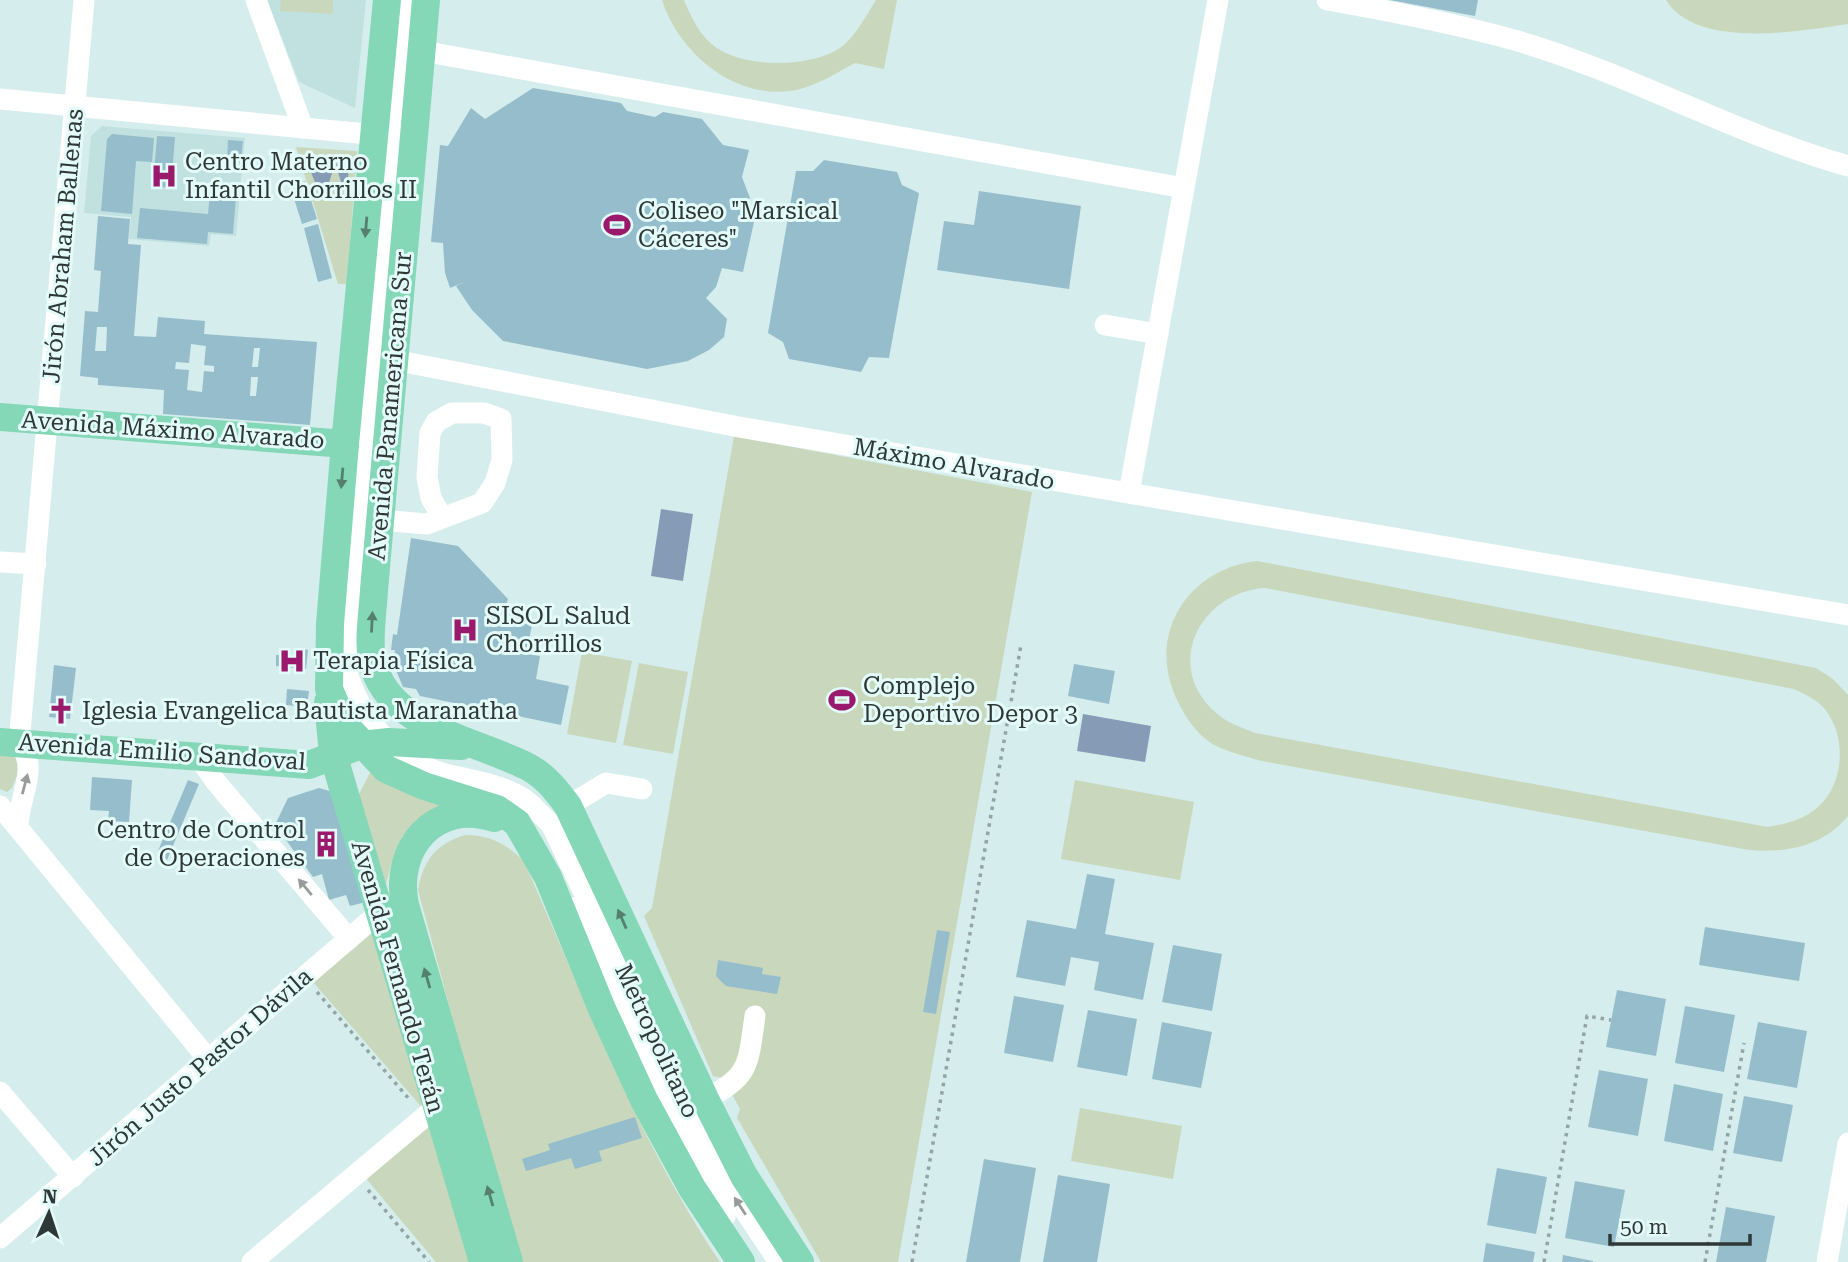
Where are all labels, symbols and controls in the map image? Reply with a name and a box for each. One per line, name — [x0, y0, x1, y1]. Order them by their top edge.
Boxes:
street label: Jirón Abraham Ballenas — [37, 107, 89, 385]
place label: Centro Materno Infantil Chorrillos II — [185, 148, 417, 204]
hospital icon: Centro Materno Infantil Chorrillos II — [149, 161, 179, 191]
place label: Coliseo "Marsical Cáceres" — [638, 197, 838, 253]
sports icon: Coliseo "Marsical Cáceres" — [602, 210, 632, 240]
one-way arrow — [360, 216, 371, 238]
street label: Avenida Panamericana Sur — [363, 250, 417, 562]
street label: Avenida Máximo Alvarado — [20, 405, 326, 455]
street label: Máximo Alvarado — [851, 433, 1057, 495]
one-way arrow — [336, 467, 347, 489]
place label: SISOL Salud Chorrillos — [486, 602, 631, 658]
one-way arrow — [367, 611, 378, 633]
hospital icon: SISOL Salud Chorrillos — [450, 615, 480, 645]
hospital icon: Terapia Física — [277, 646, 307, 676]
place label: Terapia Física — [313, 647, 473, 675]
place label: Complejo Deportivo Depor 3 — [863, 672, 1078, 728]
sports icon: Complejo Deportivo Depor 3 — [827, 685, 857, 715]
church icon: Iglesia Evangelica Bautista Maranatha — [46, 696, 76, 726]
place label: Iglesia Evangelica Bautista Maranatha — [82, 697, 518, 725]
street label: Avenida Emilio Sandoval — [17, 728, 307, 776]
one-way arrow — [20, 773, 31, 795]
place label: Centro de Control de Operaciones — [97, 816, 305, 872]
building icon: Centro de Control de Operaciones — [311, 829, 341, 859]
street label: Avenida Fernando Terán — [346, 837, 450, 1117]
one-way arrow — [298, 878, 313, 895]
one-way arrow — [616, 909, 628, 929]
street label: Metropolitano — [609, 960, 705, 1122]
street label: Jirón Justo Pastor Dávila — [82, 962, 318, 1172]
one-way arrow — [421, 967, 431, 988]
north arrow — [14, 1178, 84, 1248]
text: N — [42, 1185, 58, 1208]
one-way arrow — [485, 1186, 495, 1207]
one-way arrow — [734, 1196, 747, 1215]
scale bar — [1610, 1202, 1750, 1246]
text: 50 m — [1620, 1215, 1668, 1239]

